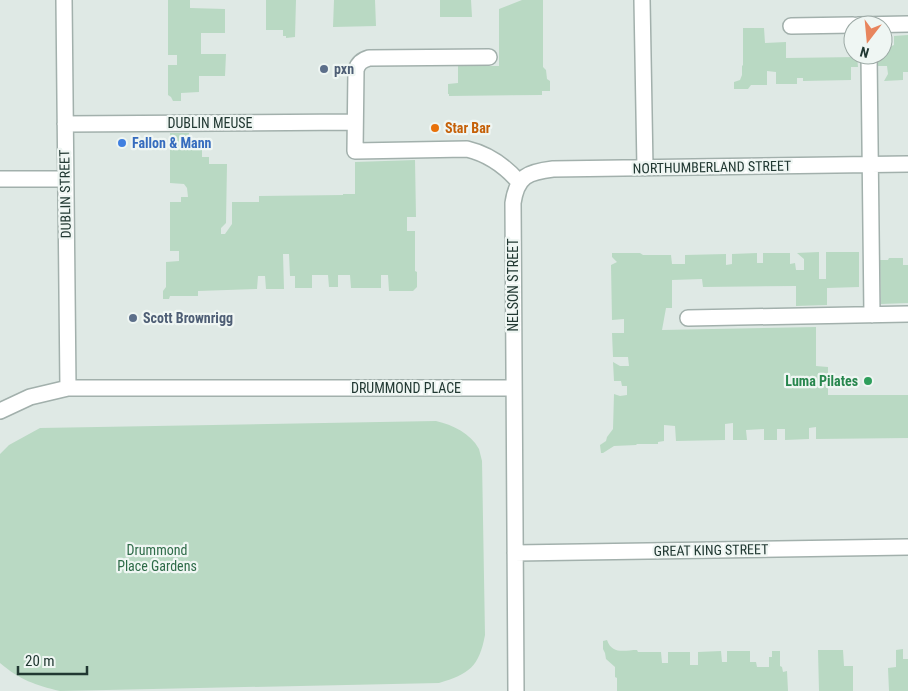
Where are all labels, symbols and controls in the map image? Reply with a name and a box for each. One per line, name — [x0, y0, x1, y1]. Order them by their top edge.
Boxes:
north arrow — [843, 15, 893, 65]
text: N — [858, 44, 871, 61]
place label: pxn — [334, 61, 354, 77]
marker: pxn — [318, 63, 330, 75]
street label: DUBLIN MEUSE — [167, 115, 253, 131]
place label: Star Bar — [445, 120, 491, 136]
marker: Star Bar — [429, 122, 441, 134]
place label: Fallon & Mann — [132, 135, 212, 151]
marker: Fallon & Mann — [116, 137, 128, 149]
street label: DUBLIN STREET — [56, 149, 74, 239]
street label: NORTHUMBERLAND STREET — [633, 158, 791, 176]
street label: NELSON STREET — [505, 238, 521, 332]
place label: Scott Brownrigg — [143, 310, 233, 326]
marker: Scott Brownrigg — [127, 312, 139, 324]
place label: Luma Pilates — [785, 373, 858, 389]
marker: Luma Pilates — [862, 375, 874, 387]
street label: DRUMMOND PLACE — [351, 380, 461, 396]
street label: GREAT KING STREET — [654, 541, 768, 559]
park label: Drummond Place Gardens — [117, 542, 197, 574]
scale bar — [18, 644, 86, 676]
text: 20 m — [25, 652, 55, 670]

